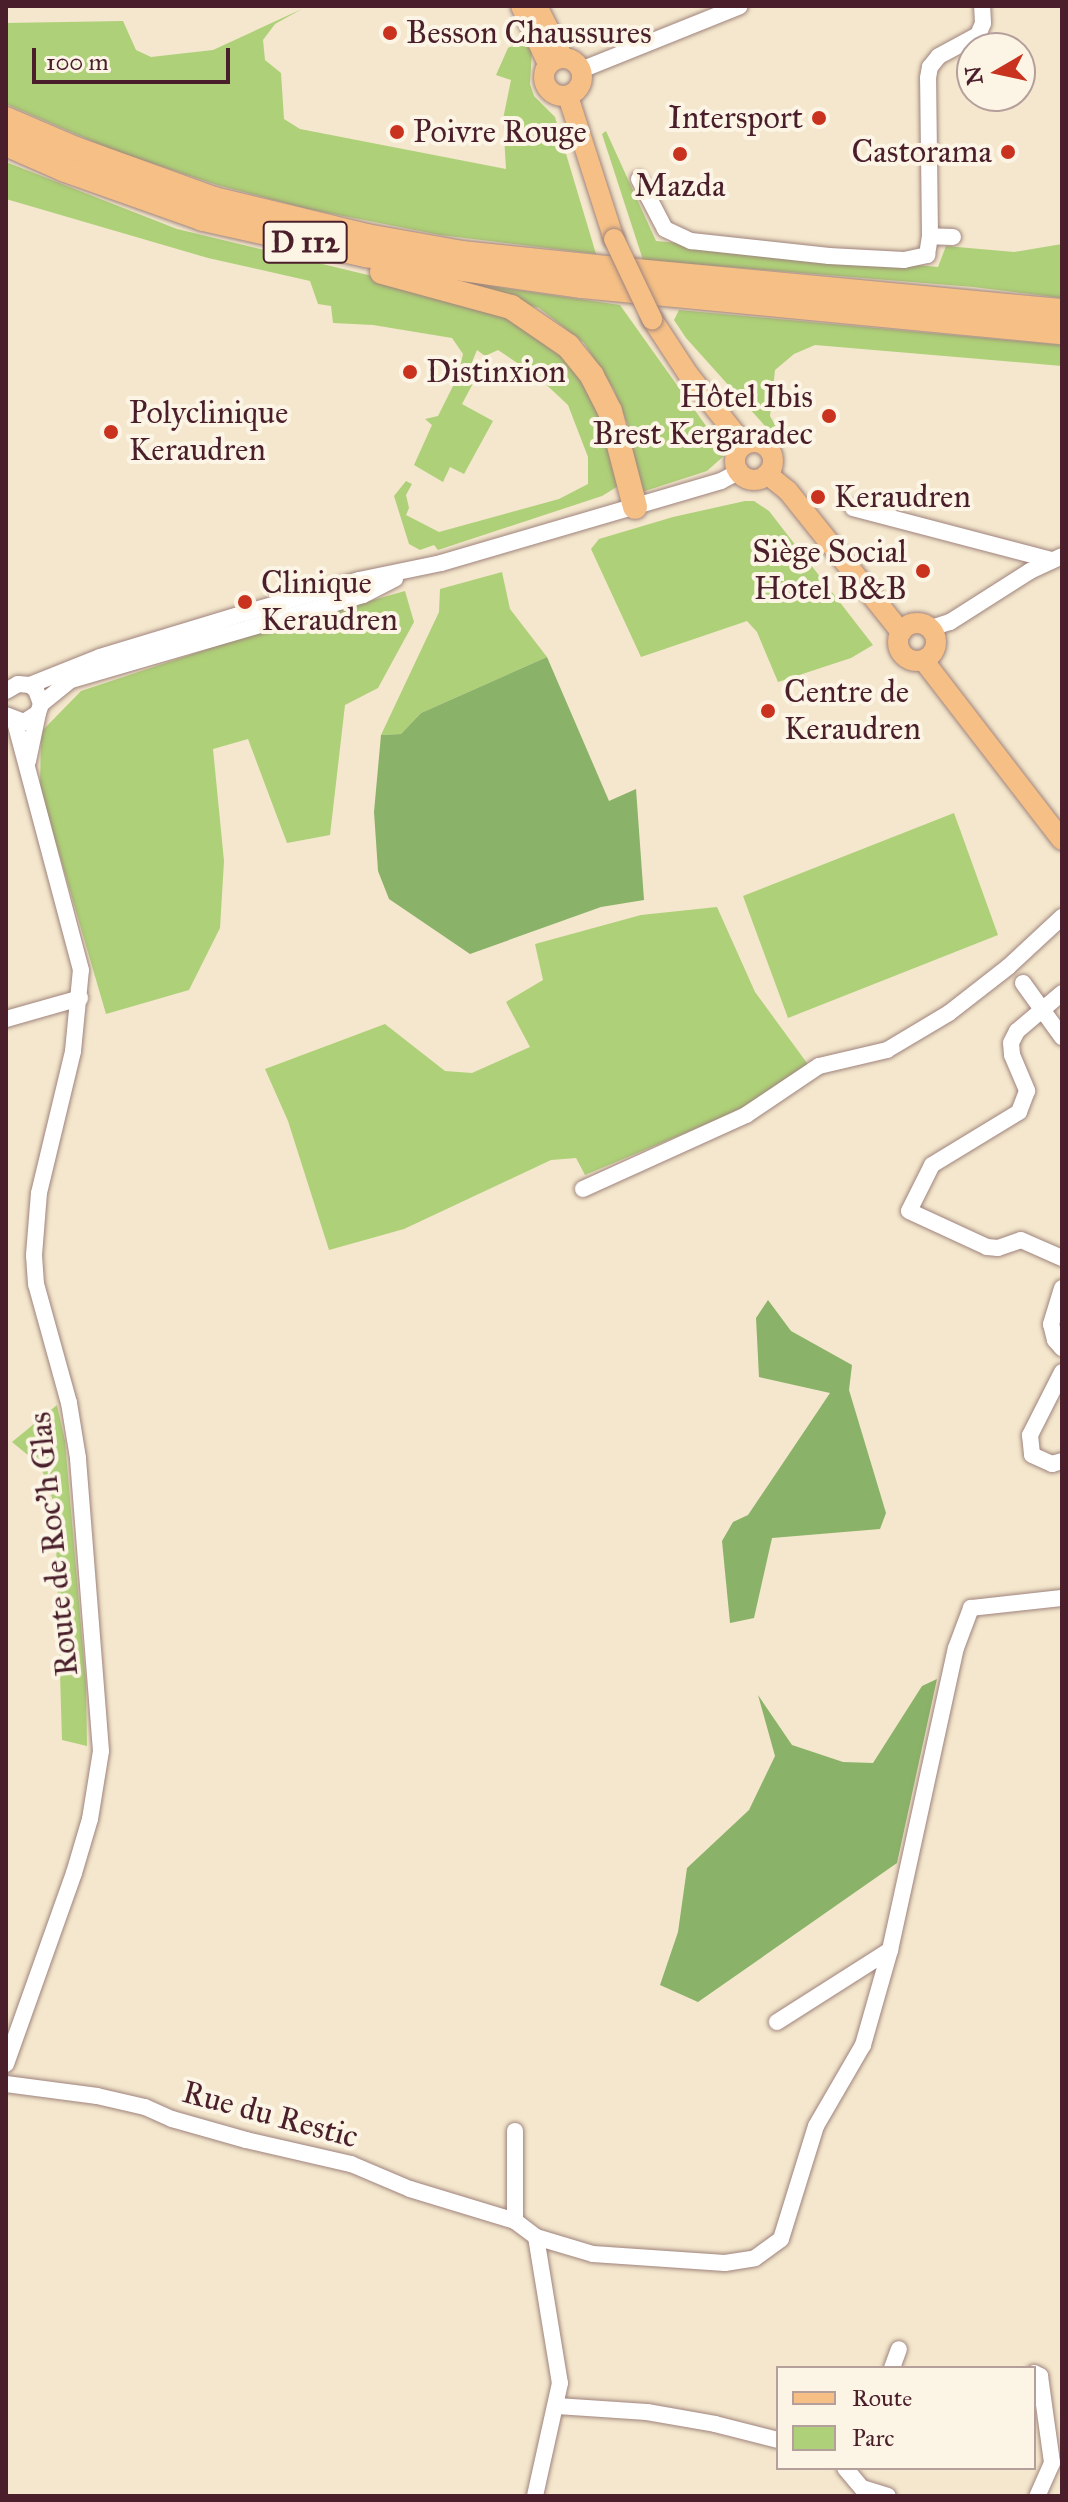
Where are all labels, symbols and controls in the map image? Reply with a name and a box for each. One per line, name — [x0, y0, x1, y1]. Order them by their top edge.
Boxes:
place label: Besson Chaussures — [406, 14, 652, 52]
marker: Besson Chaussures — [381, 24, 399, 42]
scale bar — [36, 32, 234, 82]
north arrow — [956, 32, 1036, 112]
text: 100 m — [46, 47, 109, 77]
text: N — [959, 64, 989, 87]
place label: Intersport — [668, 99, 803, 137]
marker: Intersport — [810, 109, 828, 127]
place label: Poivre Rouge — [413, 113, 587, 151]
marker: Poivre Rouge — [388, 123, 406, 141]
place label: Castorama — [851, 133, 992, 171]
marker: Castorama — [999, 143, 1017, 161]
marker: Mazda — [671, 145, 689, 163]
place label: Mazda — [635, 167, 725, 205]
road number: D 112 — [261, 216, 349, 268]
place label: Distinxion — [426, 353, 566, 391]
marker: Distinxion — [401, 363, 419, 381]
place label: Hôtel Ibis Brest Kergaradec — [592, 379, 813, 454]
place label: Polyclinique Keraudren — [129, 395, 288, 470]
marker: Hôtel Ibis Brest Kergaradec — [820, 407, 838, 425]
marker: Polyclinique Keraudren — [100, 421, 122, 443]
place label: Keraudren — [834, 478, 971, 516]
marker: Keraudren — [809, 488, 827, 506]
place label: Siège Social Hotel B&B — [752, 534, 907, 609]
marker: Siège Social Hotel B&B — [914, 562, 932, 580]
place label: Clinique Keraudren — [261, 565, 398, 640]
marker: Clinique Keraudren — [236, 593, 254, 611]
place label: Centre de Keraudren — [784, 674, 921, 749]
marker: Centre de Keraudren — [759, 702, 777, 720]
street label: Route de Roc'h Glas — [21, 1410, 87, 1678]
street label: Rue du Restic — [178, 2073, 362, 2157]
legend — [776, 2366, 1036, 2470]
text: Route — [852, 2383, 912, 2413]
text: Parc — [852, 2423, 894, 2453]

